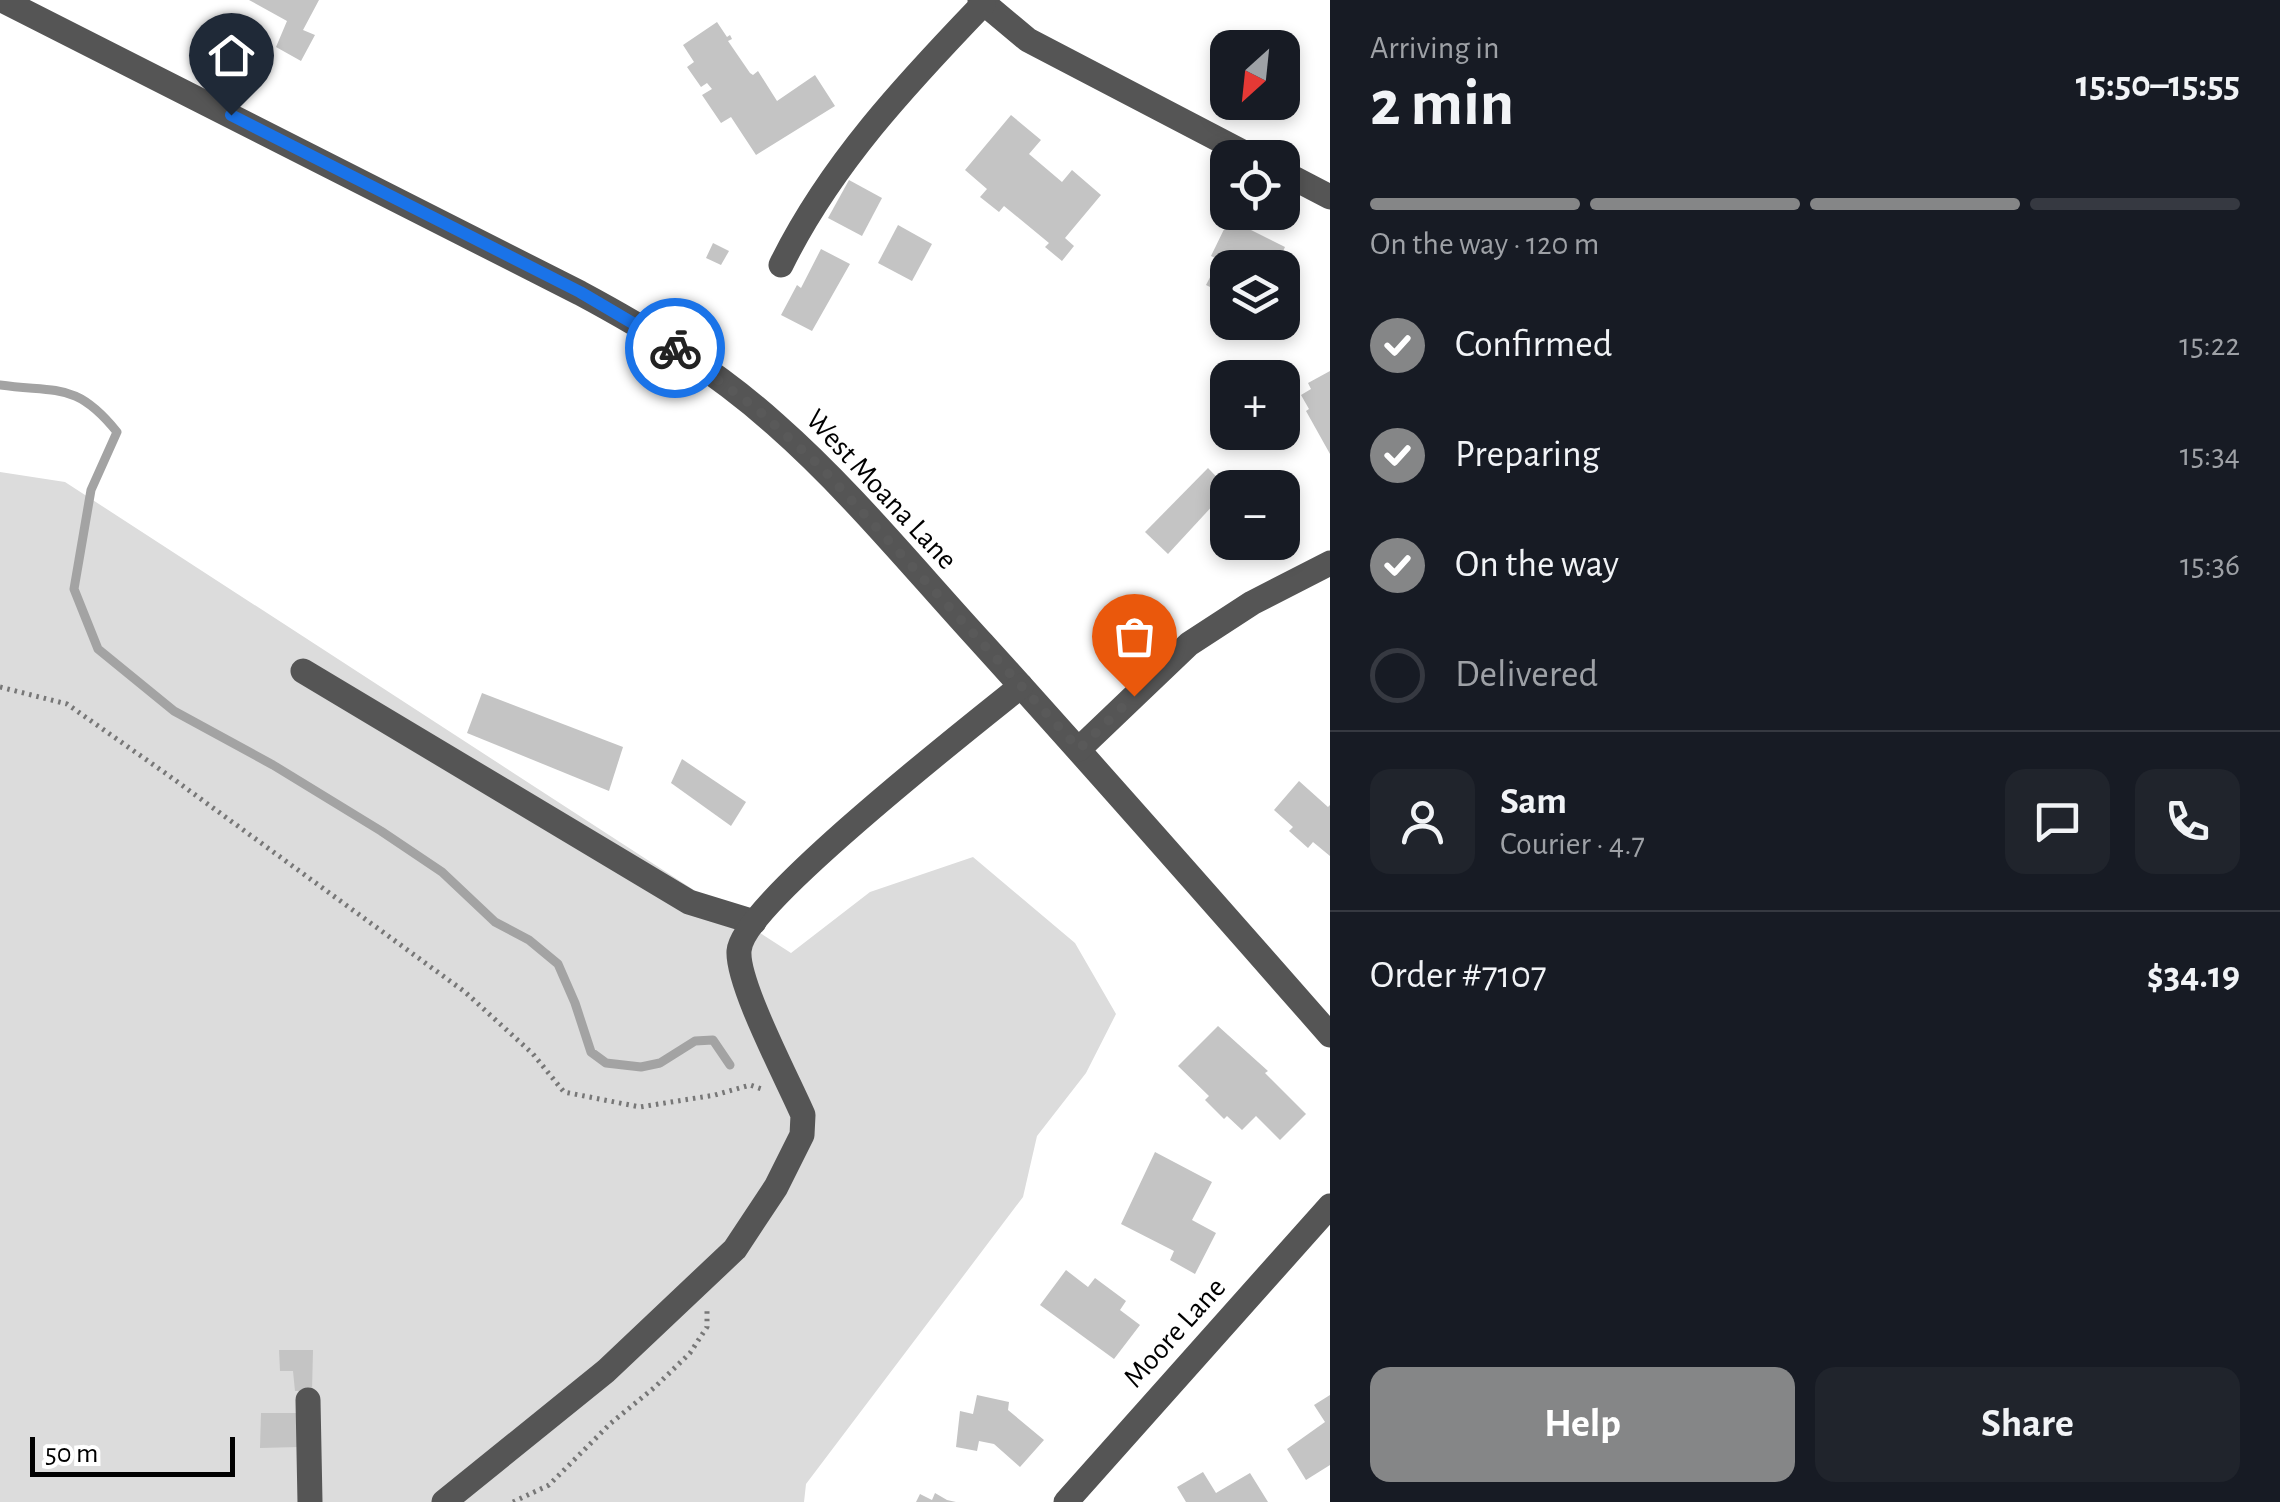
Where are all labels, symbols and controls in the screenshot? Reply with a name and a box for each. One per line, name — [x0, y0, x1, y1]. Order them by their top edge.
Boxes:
pin — [189, 13, 274, 116]
icon: home — [204, 28, 259, 83]
north arrow — [1210, 30, 1300, 120]
map controls — [1210, 30, 1300, 560]
text: Arriving in — [1370, 32, 1499, 64]
text: 15:50–15:55 — [2076, 66, 2240, 104]
text: 2 min — [1370, 72, 1514, 137]
button: locate — [1210, 140, 1300, 230]
text: On the way · 120 m — [1370, 228, 1599, 260]
button: layers — [1210, 250, 1300, 340]
courier — [625, 298, 725, 398]
icon: check — [1370, 318, 1425, 373]
icon: bike — [648, 321, 703, 376]
text: Confirmed — [1455, 326, 1612, 364]
text: 15:22 — [2179, 329, 2240, 361]
button: + — [1210, 360, 1300, 450]
street label: West Moana Lane — [800, 404, 962, 575]
icon: check — [1370, 428, 1425, 483]
text: Preparing — [1455, 436, 1600, 474]
text: 15:34 — [2180, 439, 2240, 471]
button: − — [1210, 470, 1300, 560]
icon: check — [1370, 538, 1425, 593]
text: On the way — [1455, 546, 1619, 584]
text: 15:36 — [2180, 549, 2240, 581]
pin — [1092, 594, 1177, 697]
icon: bag — [1107, 609, 1162, 664]
text: Delivered — [1455, 656, 1598, 694]
button: person — [1370, 769, 1475, 874]
button: chat — [2005, 769, 2110, 874]
button: phone — [2135, 769, 2240, 874]
text: Sam — [1500, 783, 1567, 821]
text: Courier · 4.7 — [1500, 828, 1645, 860]
text: Order #7107 — [1370, 957, 1547, 995]
text: $34.19 — [2147, 957, 2240, 995]
street label: Moore Lane — [1118, 1272, 1231, 1393]
button: Help — [1370, 1367, 1795, 1482]
button: Share — [1815, 1367, 2240, 1482]
scale bar — [30, 1432, 235, 1476]
text: 50 m — [45, 1440, 99, 1468]

